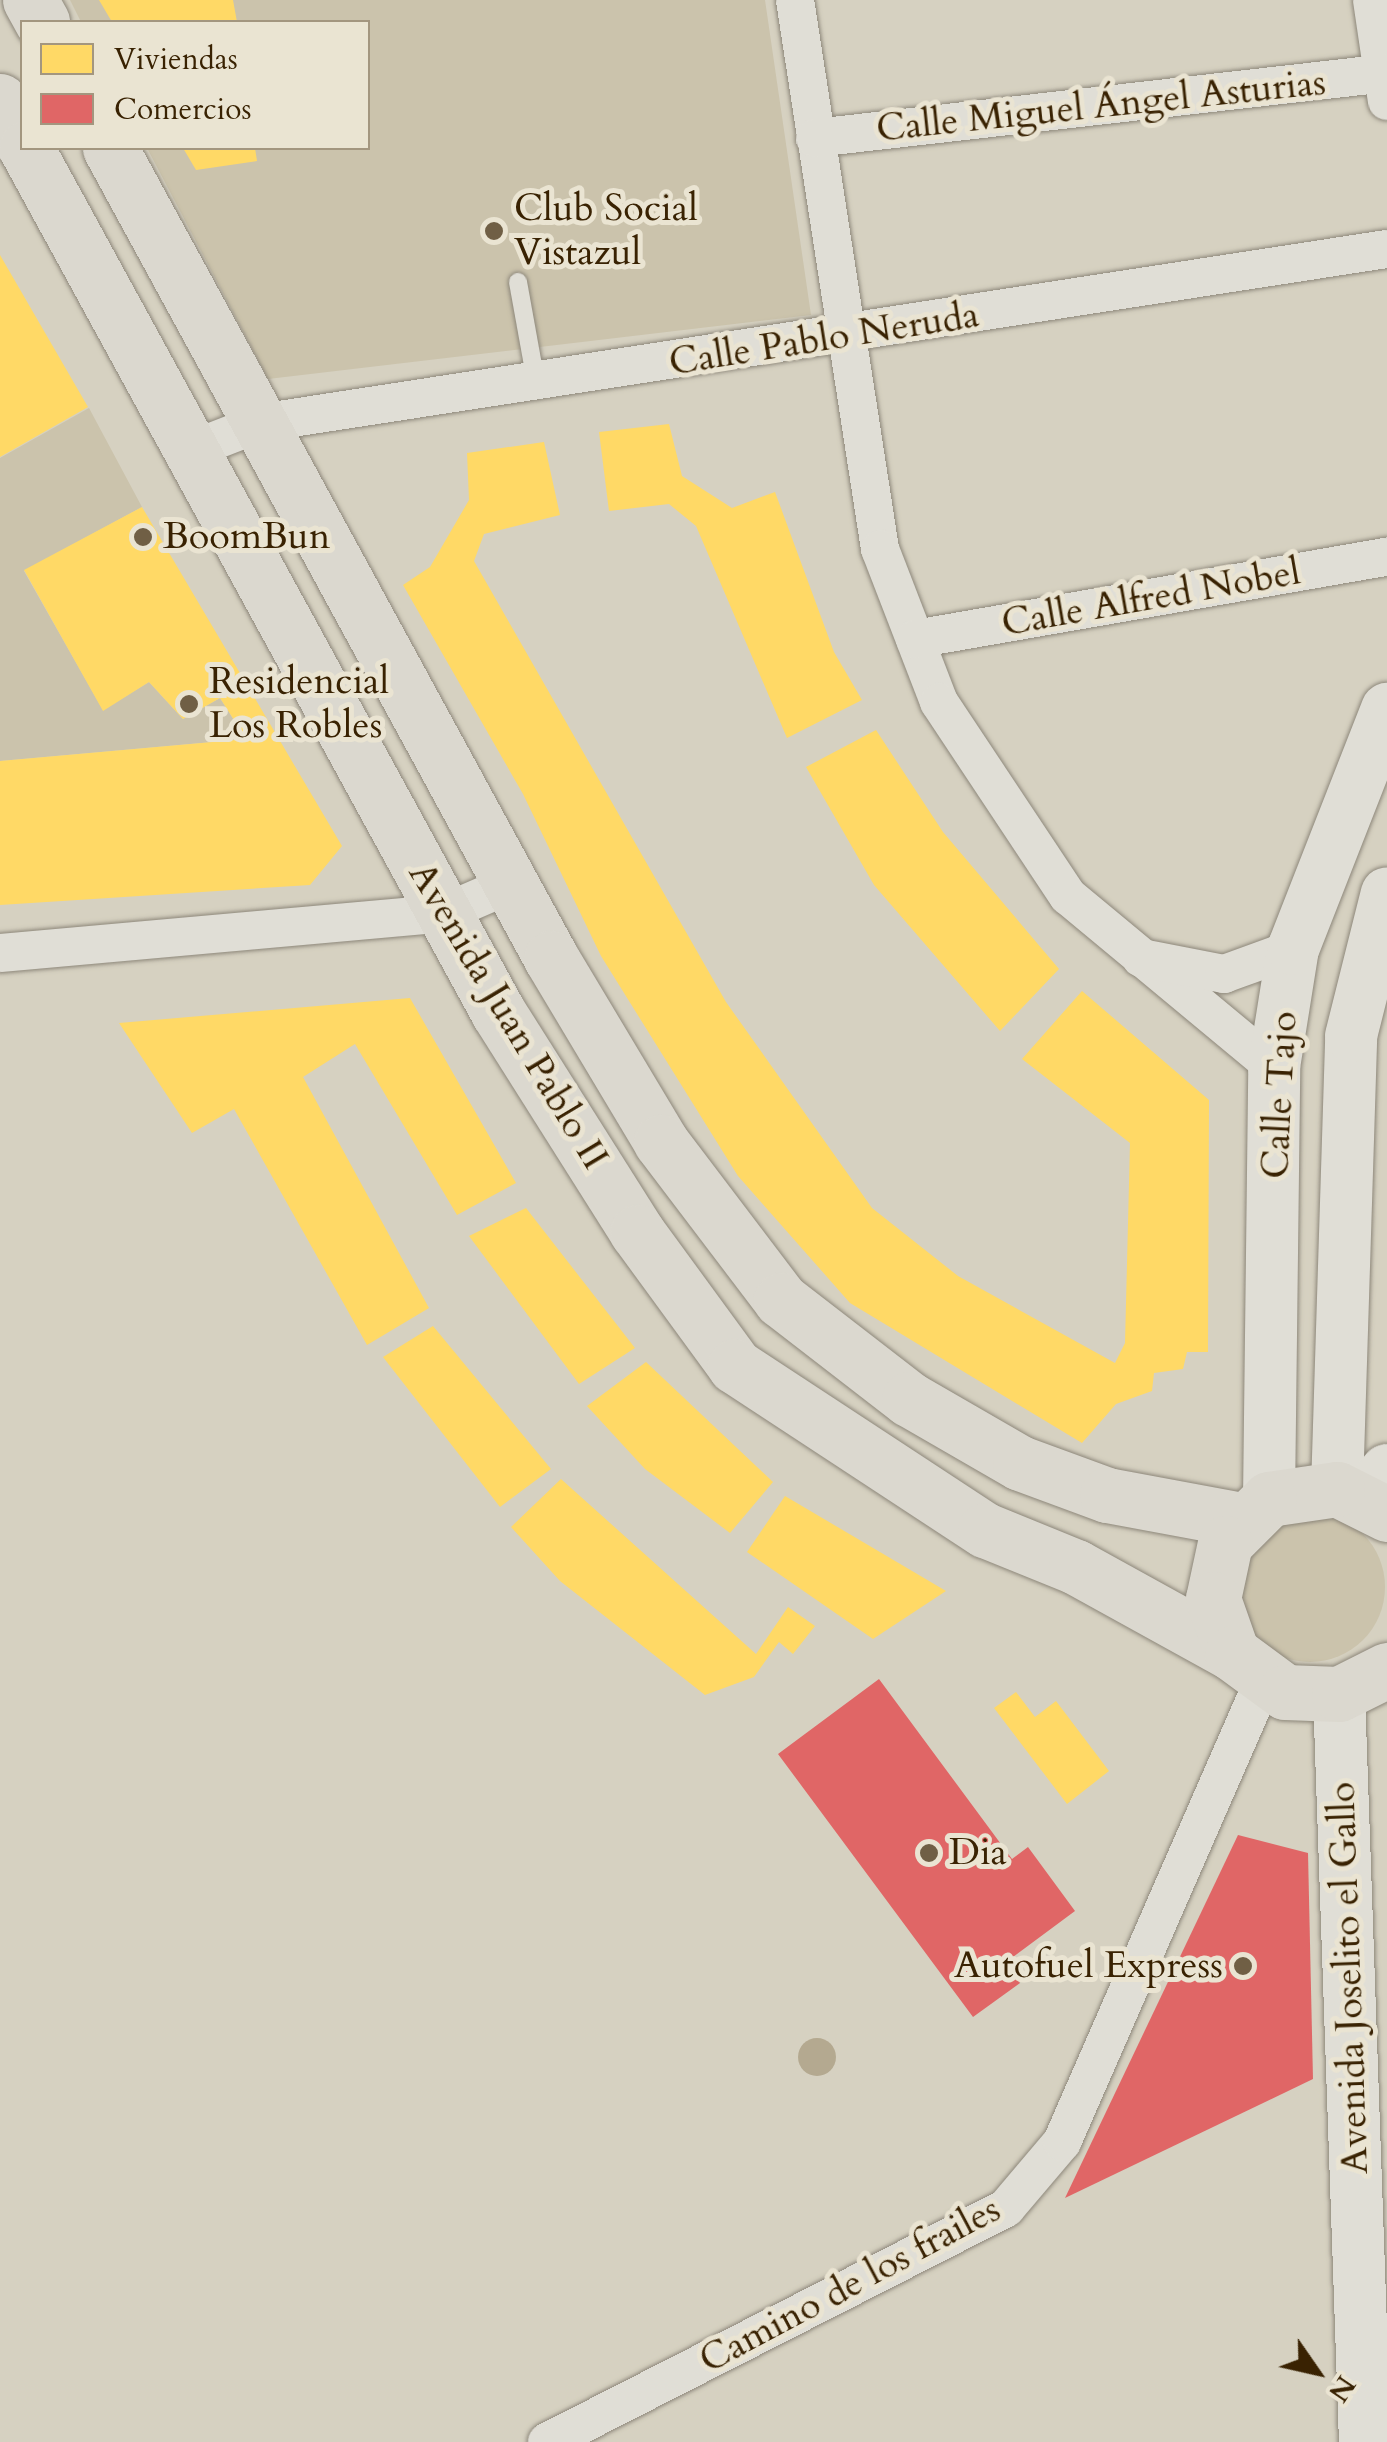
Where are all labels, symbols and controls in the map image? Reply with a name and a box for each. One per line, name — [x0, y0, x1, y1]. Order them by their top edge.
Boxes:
legend — [20, 20, 370, 150]
text: Viviendas — [114, 39, 238, 80]
street label: Calle Miguel Ángel Asturias — [874, 60, 1328, 152]
text: Comercios — [114, 89, 251, 130]
place label: Club Social Vistazul — [514, 186, 698, 276]
marker: Club Social Vistazul — [483, 220, 505, 242]
street label: Calle Pablo Neruda — [666, 292, 982, 386]
place label: BoomBun — [163, 514, 330, 560]
marker: BoomBun — [132, 526, 154, 548]
street label: Calle Alfred Nobel — [998, 549, 1304, 647]
place label: Residencial Los Robles — [209, 659, 389, 748]
marker: Residencial Los Robles — [178, 693, 200, 715]
street label: Avenida Juan Pablo II — [398, 854, 618, 1178]
street label: Calle Tajo — [1253, 1010, 1307, 1180]
street label: Avenida Joselito el Gallo — [1319, 1781, 1379, 2175]
place label: Dia — [949, 1830, 1007, 1876]
marker: Dia — [918, 1842, 940, 1864]
place label: Autofuel Express — [954, 1943, 1223, 1989]
marker: Autofuel Express — [1232, 1955, 1254, 1977]
street label: Camino de los frailes — [692, 2187, 1008, 2383]
north arrow — [1267, 2322, 1367, 2422]
text: N — [1319, 2368, 1364, 2409]

